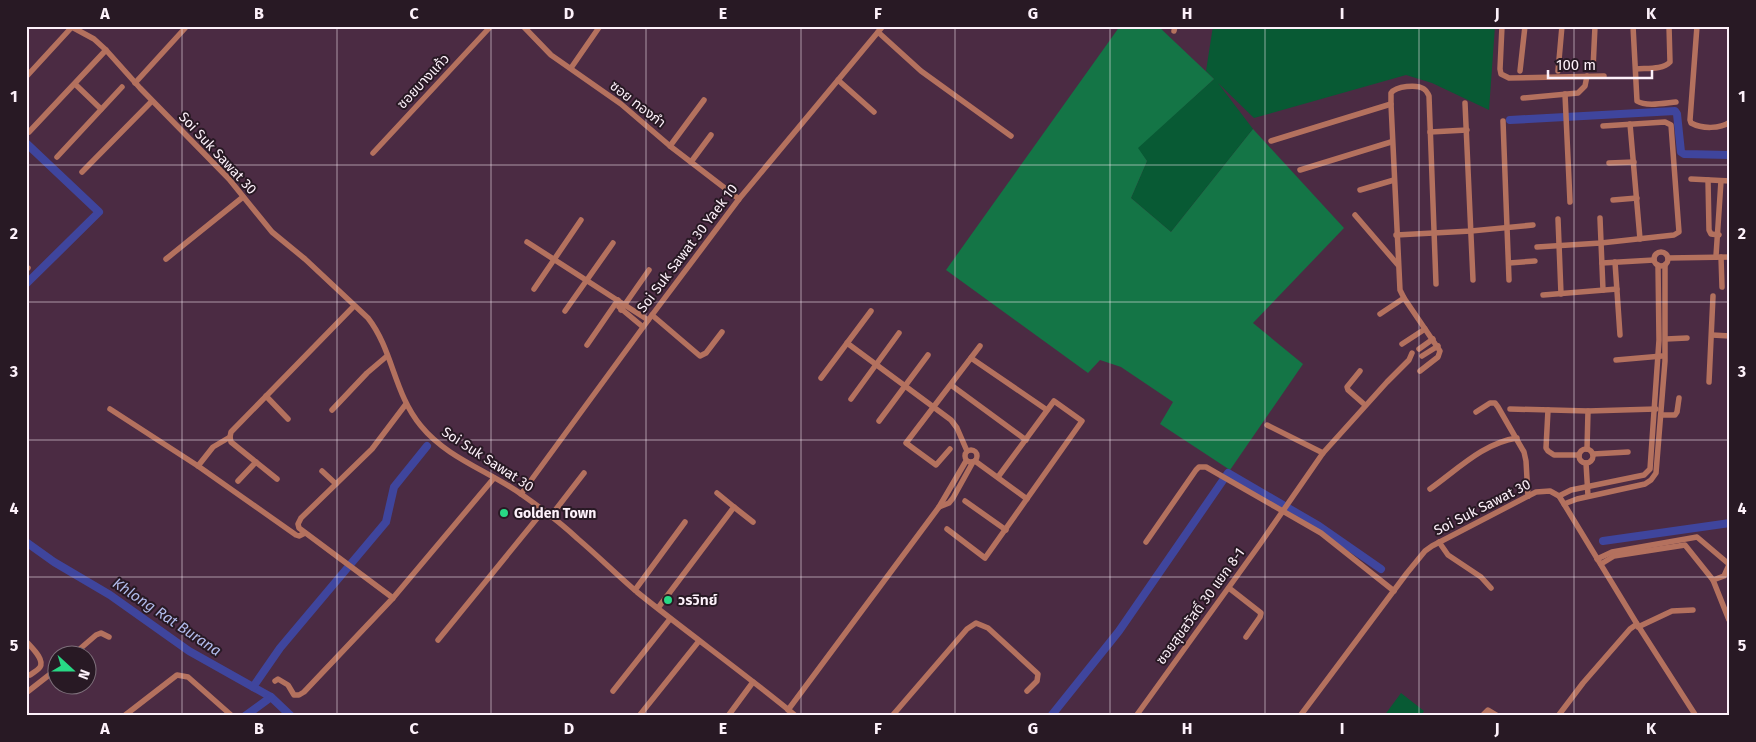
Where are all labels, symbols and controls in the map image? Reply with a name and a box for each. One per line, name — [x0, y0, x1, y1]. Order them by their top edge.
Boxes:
text: A — [99, 4, 110, 23]
text: B — [254, 4, 264, 23]
text: C — [409, 4, 419, 23]
text: D — [564, 4, 574, 23]
text: E — [719, 4, 727, 23]
text: F — [874, 4, 882, 23]
text: G — [1028, 4, 1038, 23]
text: H — [1182, 4, 1192, 23]
text: I — [1340, 4, 1344, 23]
text: J — [1493, 4, 1500, 23]
text: K — [1646, 4, 1657, 23]
scale bar — [1548, 48, 1652, 80]
street label: ซอยบางแก้ว — [394, 50, 453, 112]
text: 100 m — [1556, 56, 1596, 74]
street label: ซอย ทองภํา — [606, 77, 669, 131]
text: 1 — [10, 87, 18, 106]
text: 1 — [1738, 87, 1746, 106]
street label: Soi Suk Sawat 30 — [175, 109, 260, 198]
street label: Soi Suk Sawat 30 Yaek 10 — [633, 180, 741, 316]
text: 2 — [10, 224, 18, 243]
text: 2 — [1738, 224, 1746, 243]
text: 3 — [9, 362, 18, 381]
text: 3 — [1737, 362, 1746, 381]
street label: Soi Suk Sawat 30 — [439, 423, 537, 496]
street label: Soi Suk Sawat 30 — [1431, 476, 1534, 539]
text: 4 — [9, 499, 19, 518]
text: 4 — [1737, 499, 1747, 518]
place label: Golden Town — [514, 505, 596, 522]
marker: Golden Town — [498, 507, 510, 519]
street label: ซอยสุขสวัสดิ์ 30 แยก 8-1 — [1152, 545, 1248, 668]
water label: Khlong Rat Burana — [109, 574, 225, 660]
place label: วรวิทย์ — [678, 592, 717, 609]
marker: วรวิทย์ — [662, 594, 674, 606]
text: 5 — [10, 636, 19, 655]
text: 5 — [1738, 636, 1747, 655]
north arrow — [48, 644, 98, 694]
text: N — [74, 667, 93, 682]
text: A — [99, 719, 110, 738]
text: B — [254, 719, 264, 738]
text: C — [409, 719, 419, 738]
text: D — [564, 719, 574, 738]
text: E — [719, 719, 727, 738]
text: F — [874, 719, 882, 738]
text: G — [1028, 719, 1038, 738]
text: H — [1182, 719, 1192, 738]
text: I — [1340, 719, 1344, 738]
text: J — [1493, 719, 1500, 738]
text: K — [1646, 719, 1657, 738]

